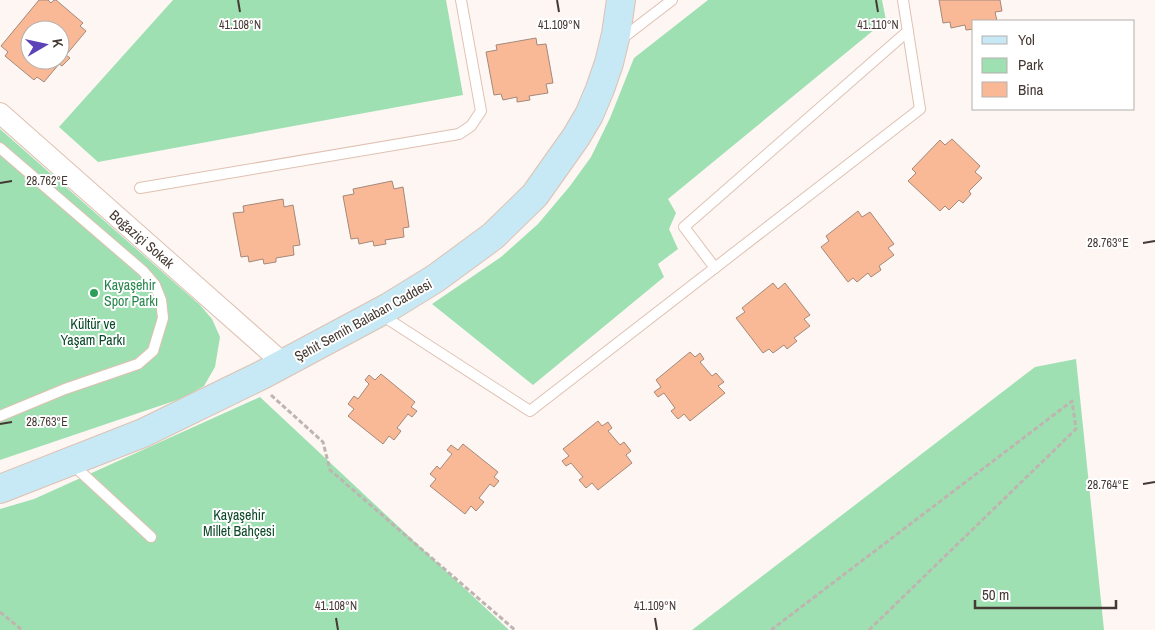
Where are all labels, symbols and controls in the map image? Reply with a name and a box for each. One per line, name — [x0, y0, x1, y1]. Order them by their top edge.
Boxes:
text: 41.108°N — [219, 17, 261, 33]
text: 41.109°N — [538, 17, 580, 33]
text: 41.110°N — [857, 17, 899, 33]
north arrow — [20, 20, 70, 70]
legend — [972, 20, 1135, 110]
text: Yol — [1018, 29, 1035, 50]
text: K — [48, 37, 67, 49]
text: Park — [1018, 54, 1044, 75]
text: Bina — [1018, 79, 1043, 100]
text: 28.762°E — [26, 173, 68, 189]
street label: Boğaziçi Sokak — [106, 206, 178, 272]
text: 28.763°E — [1087, 235, 1129, 251]
street label: Şehit Semih Balaban Caddesi — [291, 275, 435, 365]
place label: Kayaşehir Spor Parkı — [104, 276, 158, 310]
marker: Kayaşehir Spor Parkı — [88, 287, 100, 299]
park label: Kültür ve Yaşam Parkı — [61, 315, 125, 349]
text: 28.763°E — [26, 414, 68, 430]
text: 28.764°E — [1087, 477, 1129, 493]
park label: Kayaşehir Millet Bahçesi — [203, 506, 275, 540]
scale bar — [975, 578, 1116, 610]
text: 50 m — [982, 584, 1009, 605]
text: 41.108°N — [315, 598, 357, 614]
text: 41.109°N — [634, 598, 676, 614]

